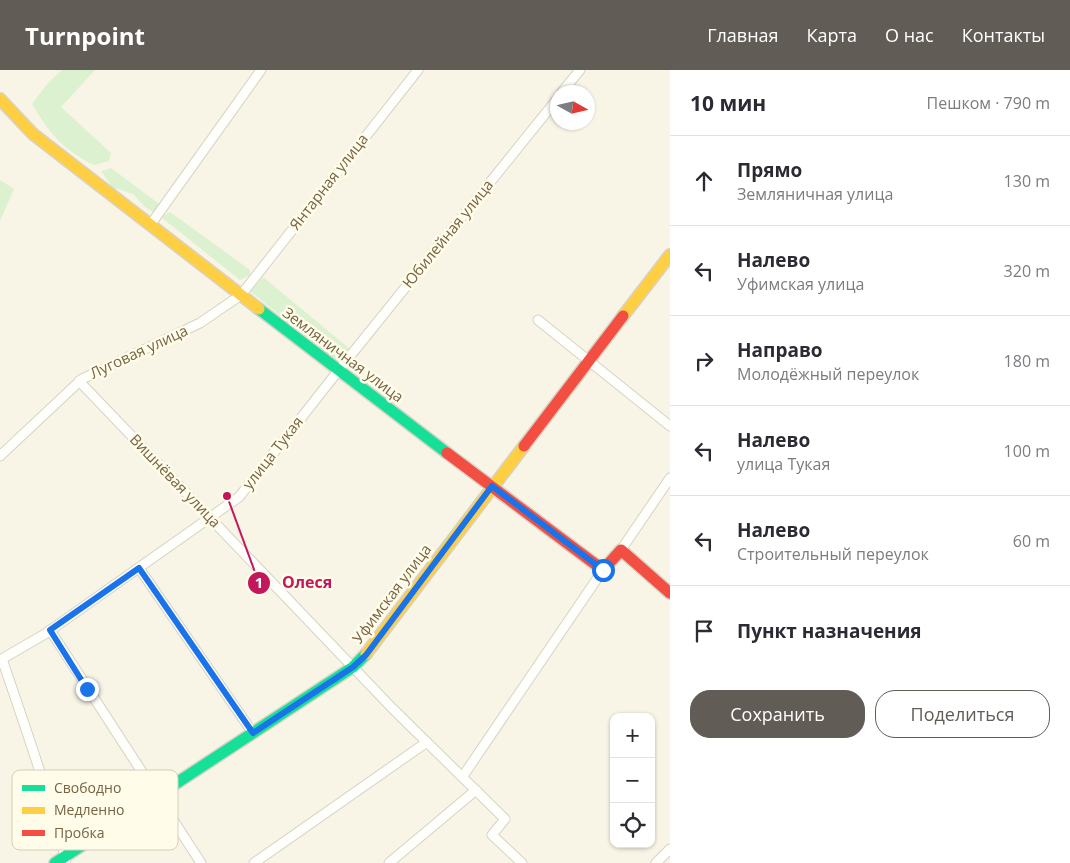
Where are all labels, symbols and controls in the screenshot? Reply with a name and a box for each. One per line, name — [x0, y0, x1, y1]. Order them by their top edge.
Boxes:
text: Turnpoint — [25, 19, 145, 52]
text: Главная — [707, 23, 779, 47]
text: Карта — [807, 23, 857, 47]
text: О нас — [885, 23, 934, 47]
text: Контакты — [962, 23, 1045, 47]
north arrow — [550, 85, 595, 130]
text: 10 мин — [690, 89, 766, 117]
text: Пешком · 790 m — [927, 92, 1050, 114]
street label: Янтарная улица — [284, 129, 372, 234]
text: Прямо — [737, 157, 802, 183]
icon: ahead — [690, 167, 718, 195]
text: 130 m — [1004, 170, 1050, 192]
street label: Юбилейная улица — [397, 175, 497, 292]
text: Земляничная улица — [737, 183, 893, 205]
text: Налево — [737, 247, 810, 273]
icon: left — [690, 257, 718, 285]
text: 320 m — [1004, 260, 1050, 282]
text: Уфимская улица — [737, 273, 864, 295]
street label: Земляничная улица — [279, 302, 408, 406]
street label: Луговая улица — [86, 320, 191, 383]
text: Направо — [737, 337, 823, 363]
icon: right — [690, 347, 718, 375]
text: 180 m — [1004, 350, 1050, 372]
text: Молодёжный переулок — [737, 363, 919, 385]
street label: улица Тукая — [237, 412, 307, 493]
text: Налево — [737, 427, 810, 453]
street label: Вишнёвая улица — [126, 429, 226, 531]
icon: left — [690, 437, 718, 465]
text: 100 m — [1004, 440, 1050, 462]
text: улица Тукая — [737, 453, 830, 475]
text: Налево — [737, 517, 810, 543]
icon: left — [690, 527, 718, 555]
text: 60 m — [1013, 530, 1050, 552]
street label: Уфимская улица — [347, 540, 435, 647]
text: Строительный переулок — [737, 543, 929, 565]
route start — [592, 559, 615, 582]
callout: Олеся — [247, 567, 342, 598]
text: Олеся — [282, 571, 332, 593]
text: 1 — [255, 572, 263, 592]
icon: arrive — [690, 617, 718, 645]
text: Пункт назначения — [737, 618, 922, 644]
route end — [76, 678, 99, 701]
button: Сохранить — [690, 690, 865, 738]
button: Поделиться — [875, 690, 1050, 738]
map controls — [610, 713, 655, 848]
button: + — [610, 713, 655, 758]
button: − — [610, 758, 655, 803]
legend — [12, 770, 178, 850]
text: Свободно — [54, 778, 121, 797]
text: Медленно — [54, 800, 125, 819]
button: locate — [610, 803, 655, 848]
text: Пробка — [54, 823, 105, 842]

